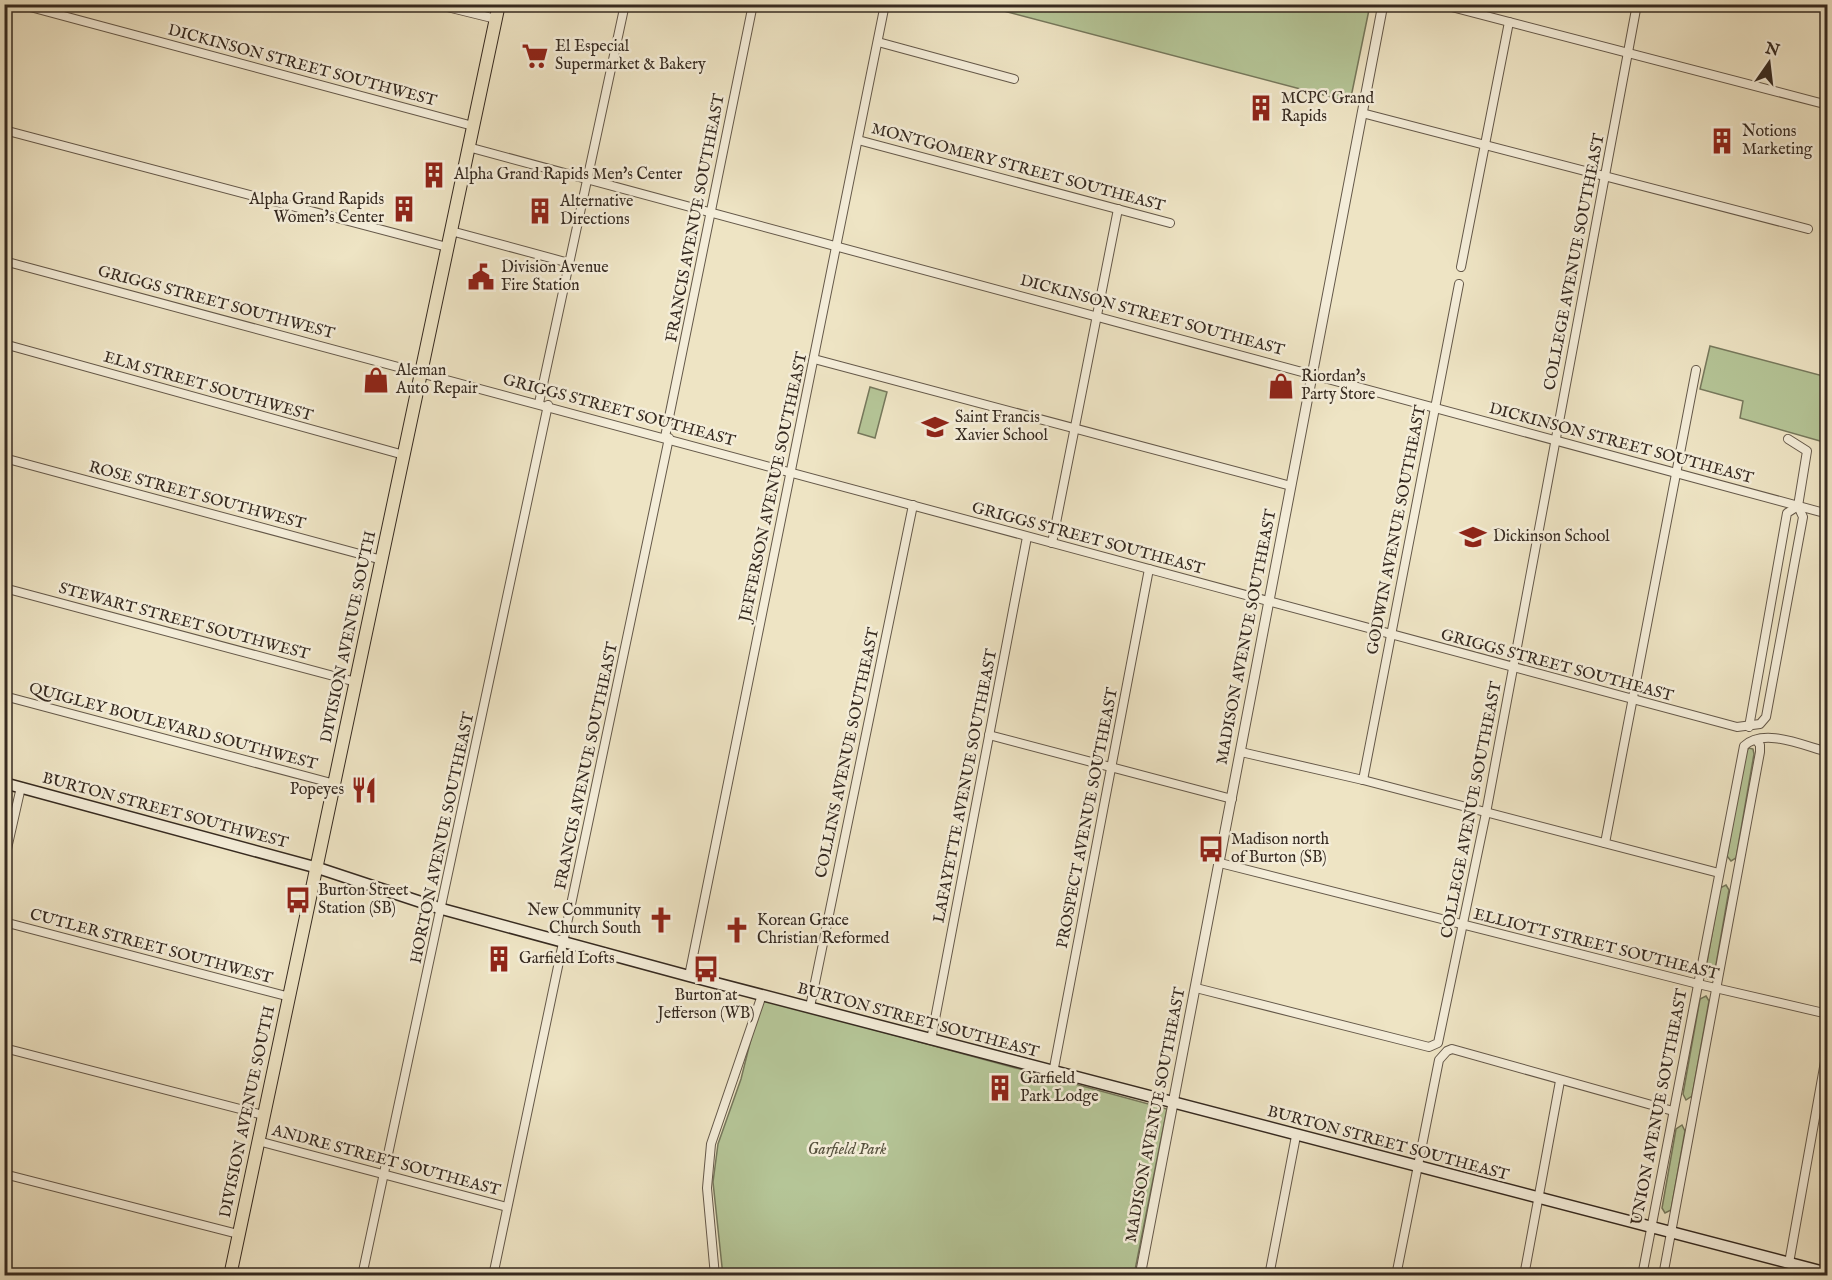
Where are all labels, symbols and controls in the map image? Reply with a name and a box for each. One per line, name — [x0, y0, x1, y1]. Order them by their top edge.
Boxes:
street label: DICKINSON STREET SOUTHWEST — [165, 20, 439, 112]
north arrow — [1739, 33, 1799, 93]
place label: El Especial Supermarket & Bakery — [555, 37, 706, 75]
text: N — [1762, 39, 1781, 62]
supermarket icon: El Especial Supermarket & Bakery — [520, 41, 550, 71]
place label: MCPC Grand Rapids — [1281, 89, 1375, 127]
street label: FRANCIS AVENUE SOUTHEAST — [662, 92, 730, 344]
building icon: MCPC Grand Rapids — [1246, 93, 1276, 123]
street label: MONTGOMERY STREET SOUTHEAST — [869, 119, 1167, 217]
place label: Notions Marketing — [1742, 122, 1813, 160]
building icon: Notions Marketing — [1707, 126, 1737, 156]
street label: COLLEGE AVENUE SOUTHEAST — [1540, 131, 1610, 392]
building icon: Alpha Grand Rapids Men's Center — [419, 160, 449, 190]
place label: Alpha Grand Rapids Men's Center — [453, 165, 683, 185]
place label: Alpha Grand Rapids Women's Center — [248, 190, 384, 228]
place label: Alternative Directions — [559, 192, 633, 230]
building icon: Alpha Grand Rapids Women's Center — [389, 194, 419, 224]
building icon: Alternative Directions — [525, 196, 555, 226]
place label: Division Avenue Fire Station — [501, 258, 609, 296]
street label: GRIGGS STREET SOUTHWEST — [95, 262, 337, 344]
public building icon: Division Avenue Fire Station — [466, 262, 496, 292]
street label: DICKINSON STREET SOUTHEAST — [1018, 271, 1287, 361]
street label: ELM STREET SOUTHWEST — [101, 348, 315, 427]
street label: JEFFERSON AVENUE SOUTHEAST — [735, 350, 812, 626]
place label: Aleman Auto Repair — [395, 361, 478, 399]
shop icon: Aleman Auto Repair — [361, 365, 391, 395]
place label: Riordan's Party Store — [1301, 367, 1375, 405]
street label: GRIGGS STREET SOUTHEAST — [501, 370, 738, 452]
shop icon: Riordan's Party Store — [1266, 371, 1296, 401]
street label: DICKINSON STREET SOUTHEAST — [1487, 399, 1756, 489]
street label: GODWIN AVENUE SOUTHEAST — [1363, 403, 1431, 656]
place label: Saint Francis Xavier School — [955, 408, 1048, 446]
school or university icon: Saint Francis Xavier School — [920, 412, 950, 442]
street label: ROSE STREET SOUTHWEST — [86, 457, 308, 535]
street label: GRIGGS STREET SOUTHEAST — [970, 498, 1207, 580]
street label: MADISON AVENUE SOUTHEAST — [1212, 507, 1282, 766]
school or university icon: Dickinson School — [1458, 522, 1488, 552]
place label: Dickinson School — [1493, 527, 1610, 547]
street label: DIVISION AVENUE SOUTH — [317, 529, 381, 745]
street label: STEWART STREET SOUTHWEST — [56, 579, 312, 665]
street label: GRIGGS STREET SOUTHEAST — [1439, 625, 1676, 707]
street label: COLLINS AVENUE SOUTHEAST — [812, 626, 884, 880]
street label: FRANCIS AVENUE SOUTHEAST — [551, 640, 623, 892]
street label: LAFAYETTE AVENUE SOUTHEAST — [930, 647, 1002, 925]
street label: QUIGLEY BOULEVARD SOUTHWEST — [27, 679, 320, 775]
street label: COLLEGE AVENUE SOUTHEAST — [1437, 679, 1507, 940]
street label: PROSPECT AVENUE SOUTHEAST — [1053, 686, 1123, 950]
street label: HORTON AVENUE SOUTHEAST — [407, 710, 479, 965]
street label: BURTON STREET SOUTHWEST — [40, 769, 290, 854]
restaurant icon: Popeyes — [349, 775, 379, 805]
place label: Popeyes — [290, 780, 344, 800]
place label: Madison north of Burton (SB) — [1231, 830, 1329, 868]
bus stop icon: Madison north of Burton (SB) — [1196, 834, 1226, 864]
place label: Burton Street Station (SB) — [318, 881, 409, 919]
bus stop icon: Burton Street Station (SB) — [283, 885, 313, 915]
place label: New Community Church South — [527, 901, 641, 939]
street label: CUTLER STREET SOUTHWEST — [27, 905, 275, 989]
church icon: New Community Church South — [646, 905, 676, 935]
street label: ELLIOTT STREET SOUTHEAST — [1471, 905, 1721, 985]
place label: Korean Grace Christian Reformed — [757, 911, 890, 949]
church icon: Korean Grace Christian Reformed — [722, 915, 752, 945]
building icon: Garfield Lofts — [484, 944, 514, 974]
place label: Garfield Lofts — [519, 949, 615, 969]
bus stop icon: Burton at Jefferson (WB) — [691, 954, 721, 984]
street label: BURTON STREET SOUTHEAST — [795, 979, 1041, 1063]
street label: MADISON AVENUE SOUTHEAST — [1121, 985, 1191, 1244]
place label: Burton at Jefferson (WB) — [656, 986, 754, 1024]
street label: UNION AVENUE SOUTHEAST — [1627, 987, 1693, 1227]
street label: DIVISION AVENUE SOUTH — [216, 1004, 280, 1220]
place label: Garfield Park Lodge — [1020, 1069, 1099, 1107]
building icon: Garfield Park Lodge — [985, 1073, 1015, 1103]
street label: BURTON STREET SOUTHEAST — [1265, 1102, 1511, 1186]
street label: ANDRE STREET SOUTHEAST — [269, 1121, 503, 1201]
park label: Garfield Park — [808, 1140, 887, 1160]

